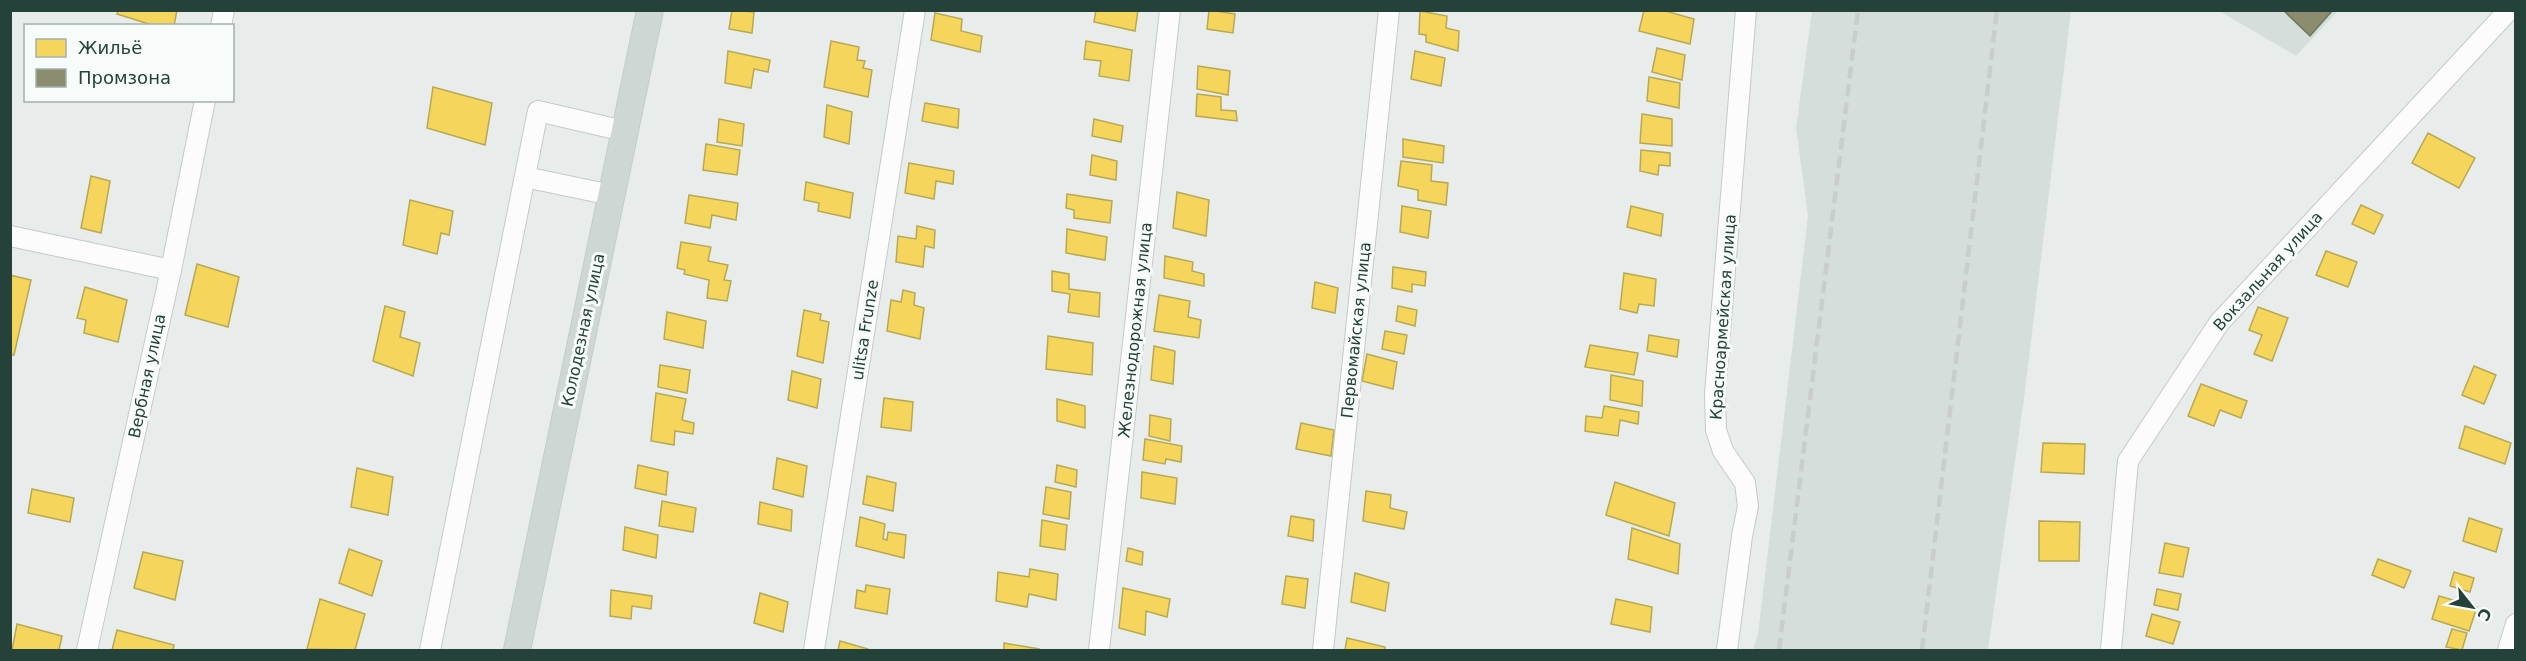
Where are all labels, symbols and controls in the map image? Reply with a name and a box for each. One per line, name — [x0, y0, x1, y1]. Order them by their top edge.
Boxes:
legend — [24, 24, 234, 102]
text: Жильё — [78, 37, 142, 58]
text: Промзона — [78, 67, 171, 88]
street label: Вокзальная улица — [2209, 207, 2327, 335]
street label: Красноармейская улица — [1706, 213, 1740, 421]
street label: Железнодорожная улица — [1114, 221, 1156, 439]
street label: Первомайская улица — [1337, 241, 1375, 419]
street label: Колодезная улица — [557, 252, 609, 408]
street label: ulitsa Frunze — [848, 278, 882, 382]
street label: Вербная улица — [125, 312, 169, 440]
north arrow — [2442, 577, 2502, 637]
text: С — [2473, 605, 2496, 624]

